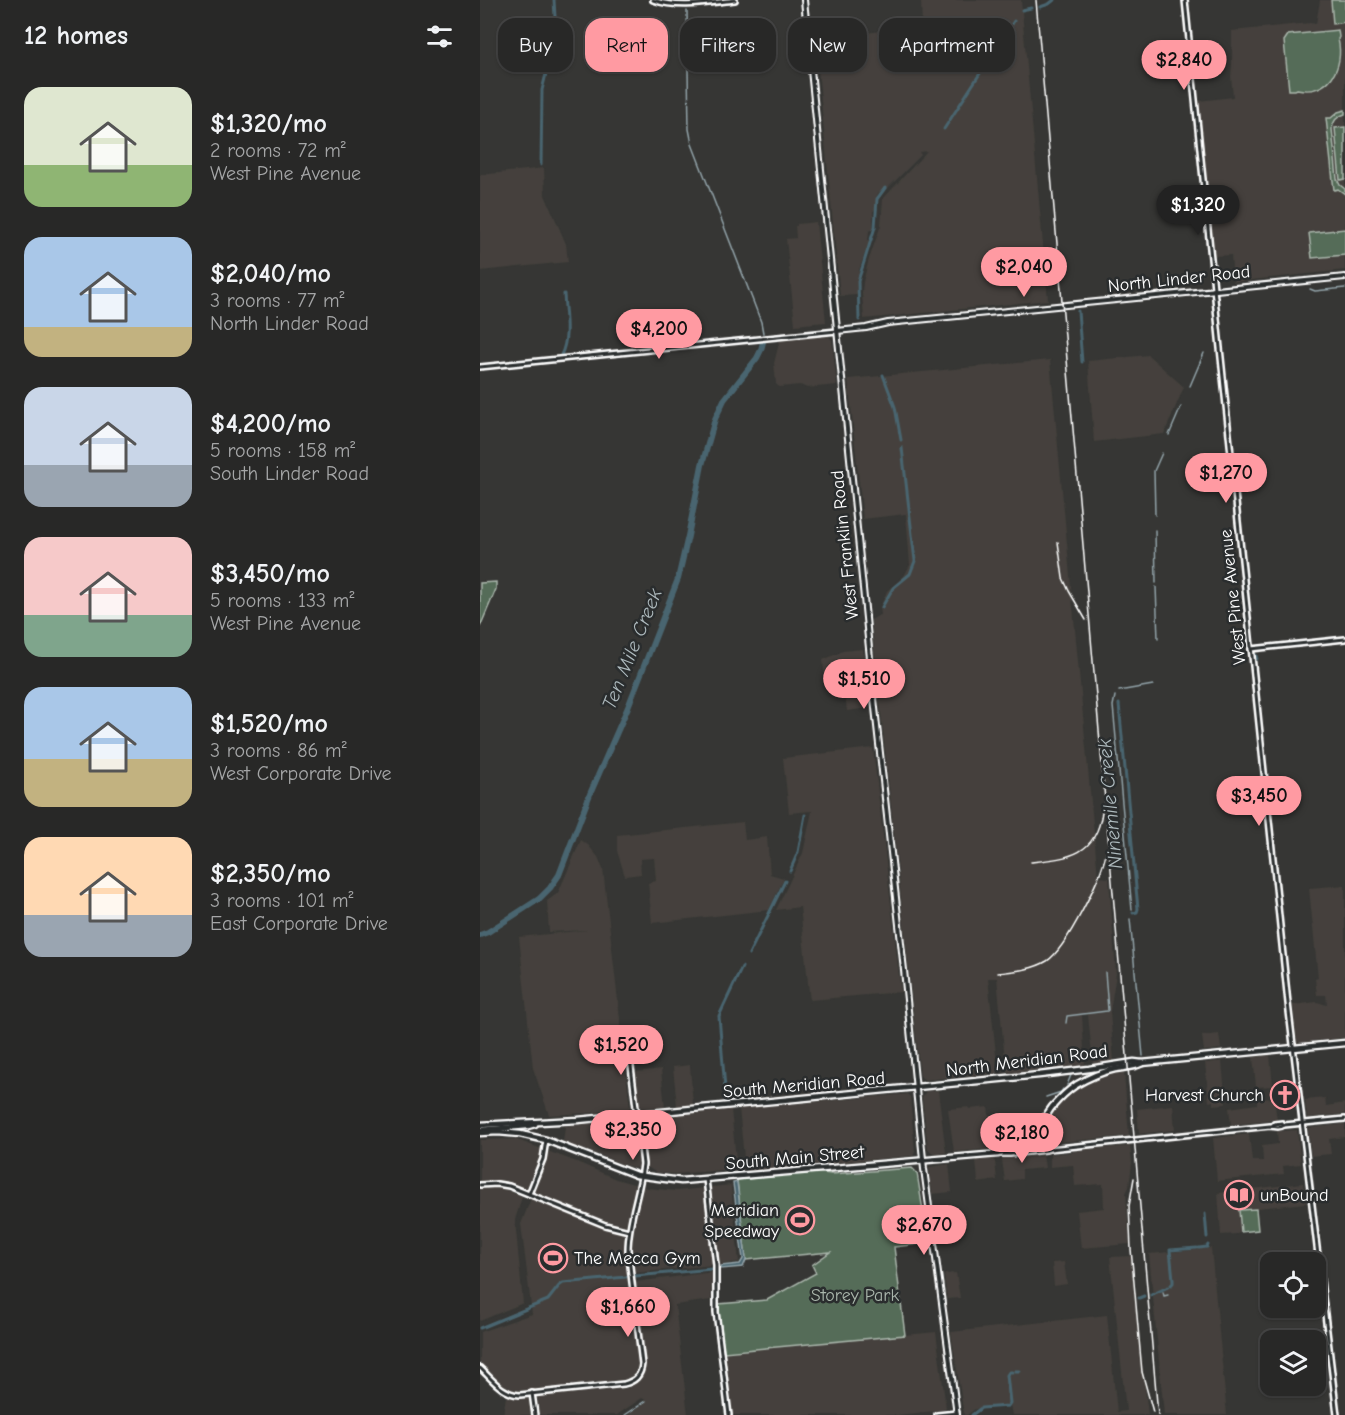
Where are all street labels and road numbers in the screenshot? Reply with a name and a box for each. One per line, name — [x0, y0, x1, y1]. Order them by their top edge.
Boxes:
street label: North Linder Road — [1107, 261, 1251, 297]
street label: West Franklin Road — [827, 469, 863, 621]
street label: West Pine Avenue — [1215, 528, 1251, 666]
street label: North Meridian Road — [945, 1041, 1109, 1081]
street label: South Meridian Road — [722, 1067, 886, 1103]
street label: South Main Street — [725, 1141, 866, 1175]

